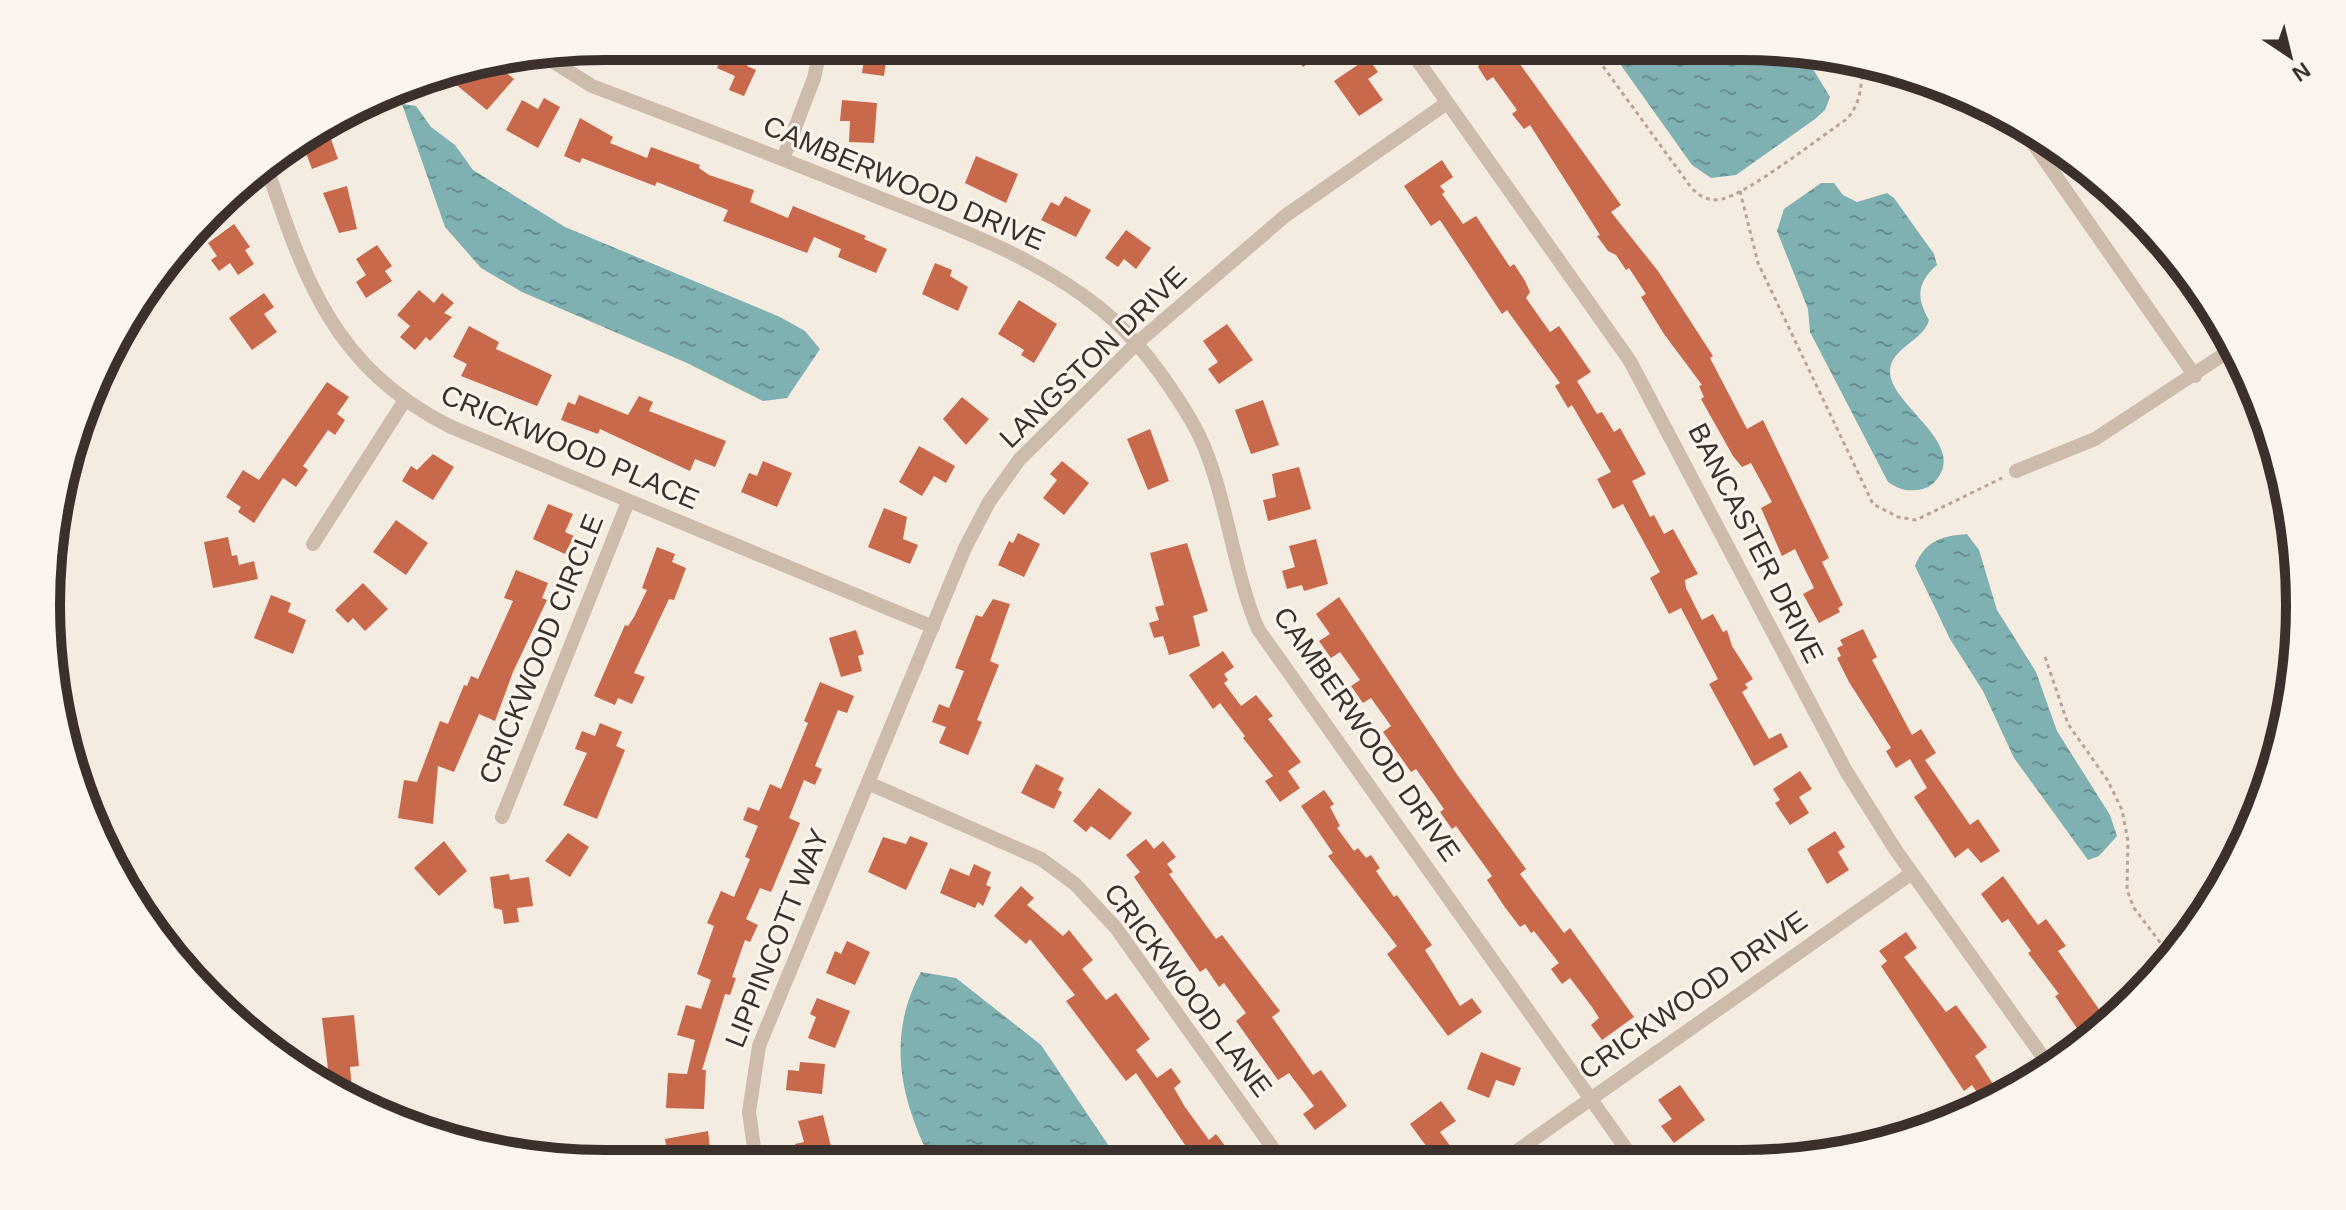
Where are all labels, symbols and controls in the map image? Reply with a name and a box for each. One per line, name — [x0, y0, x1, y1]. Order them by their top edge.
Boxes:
north arrow — [2250, 16, 2330, 96]
text: N — [2288, 57, 2315, 87]
street label: CAMBERWOOD DRIVE — [759, 110, 1049, 256]
street label: LANGSTON DRIVE — [993, 260, 1193, 454]
street label: CRICKWOOD PLACE — [436, 379, 704, 515]
street label: BANCASTER DRIVE — [1682, 418, 1830, 668]
street label: CRICKWOOD CIRCLE — [473, 510, 609, 788]
street label: CAMBERWOOD DRIVE — [1267, 601, 1467, 867]
street label: LIPPINCOTT WAY — [719, 824, 835, 1052]
street label: CRICKWOOD LANE — [1098, 878, 1278, 1102]
street label: CRICKWOOD DRIVE — [1573, 905, 1813, 1085]

